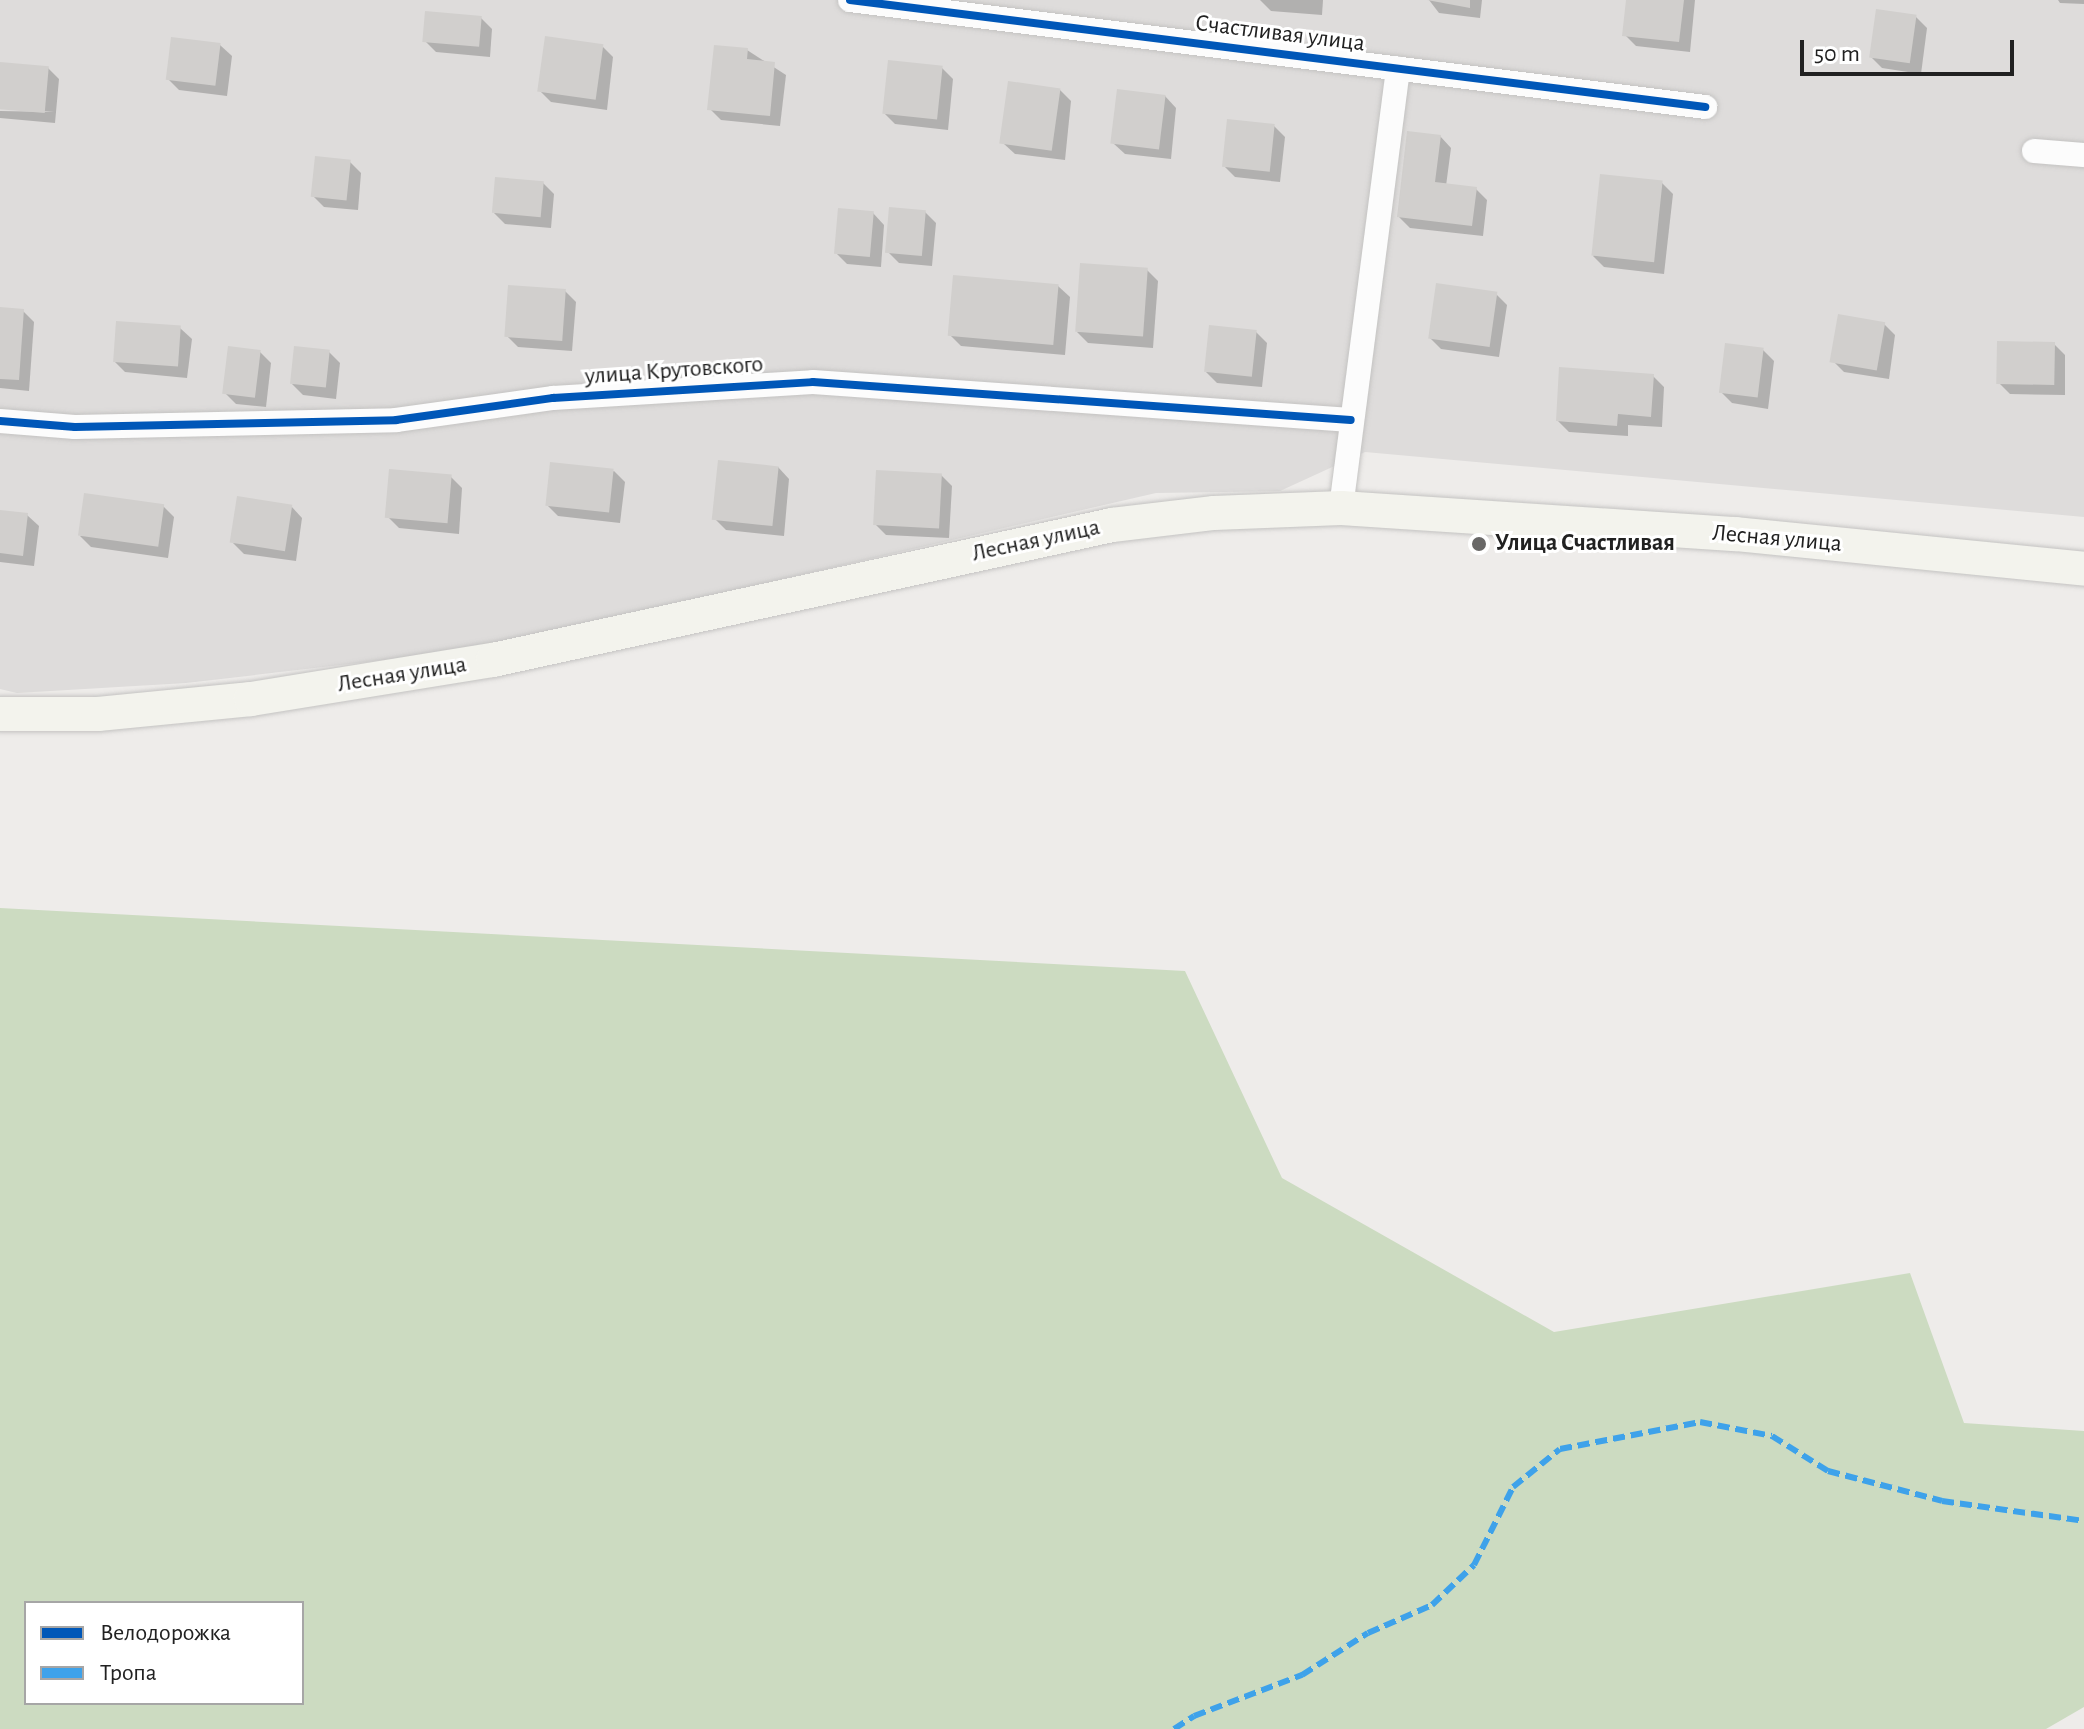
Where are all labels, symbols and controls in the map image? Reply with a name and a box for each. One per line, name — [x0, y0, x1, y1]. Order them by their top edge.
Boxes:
street label: Счастливая улица — [1194, 9, 1366, 59]
scale bar — [1804, 24, 2018, 74]
text: 50 m — [1814, 42, 1860, 66]
street label: улица Крутовского — [584, 350, 764, 392]
street label: Лесная улица — [969, 513, 1103, 569]
street label: Лесная улица — [1711, 519, 1843, 559]
place label: Улица Счастливая — [1495, 530, 1675, 558]
marker: Улица Счастливая — [1470, 535, 1488, 553]
street label: Лесная улица — [335, 651, 469, 699]
legend — [24, 1601, 304, 1705]
text: Велодорожка — [100, 1621, 231, 1645]
text: Тропа — [100, 1661, 157, 1685]

